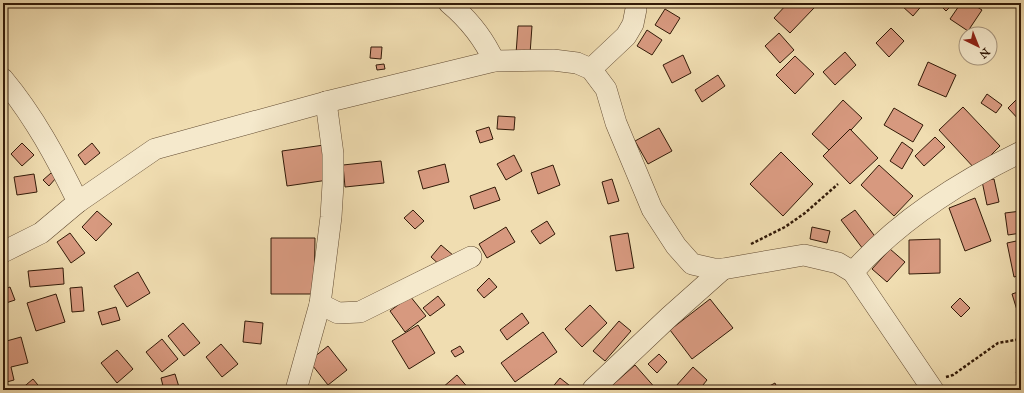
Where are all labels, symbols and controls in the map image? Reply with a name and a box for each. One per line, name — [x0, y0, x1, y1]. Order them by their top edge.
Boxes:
north arrow — [958, 26, 998, 66]
text: N — [976, 45, 992, 61]

